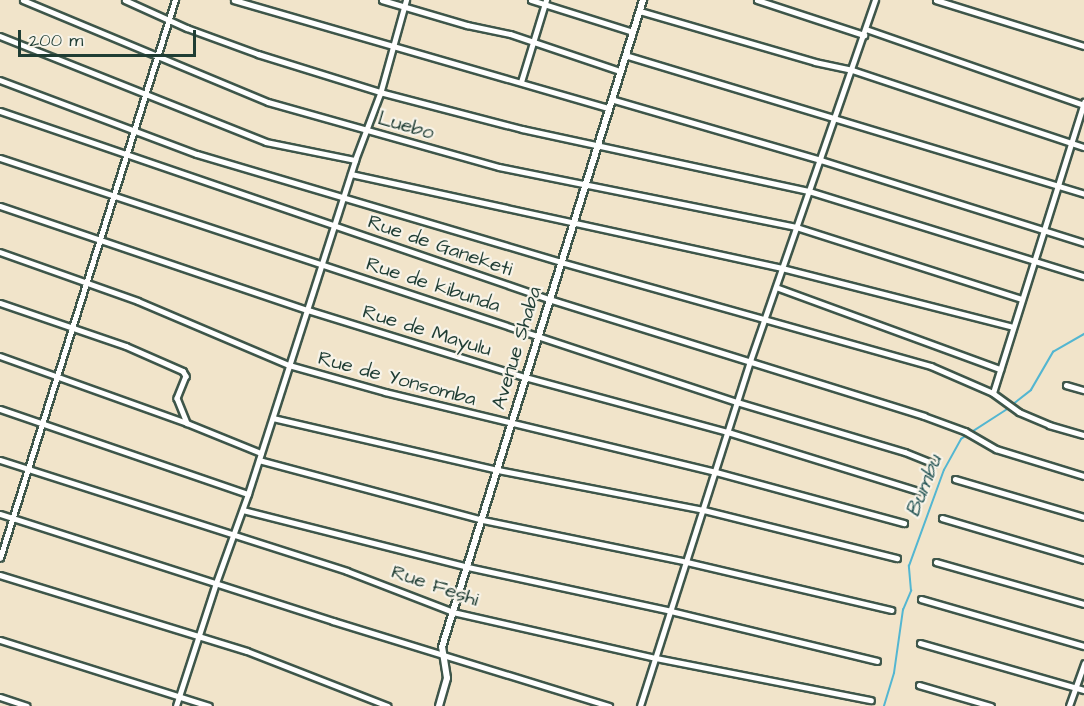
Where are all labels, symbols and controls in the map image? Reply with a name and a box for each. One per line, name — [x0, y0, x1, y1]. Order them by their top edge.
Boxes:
scale bar — [21, 18, 200, 56]
text: 200 m — [29, 28, 83, 53]
street label: Luebo — [375, 107, 437, 145]
street label: Rue de Ganeketi — [365, 210, 515, 282]
street label: Rue de kibunda — [363, 252, 503, 318]
street label: Avenue Shaba — [487, 284, 547, 412]
street label: Rue de Mayulu — [360, 300, 494, 362]
street label: Rue de Yonsomba — [315, 346, 479, 412]
water label: Bumbu — [900, 451, 948, 521]
street label: Rue Feshi — [388, 560, 482, 612]

